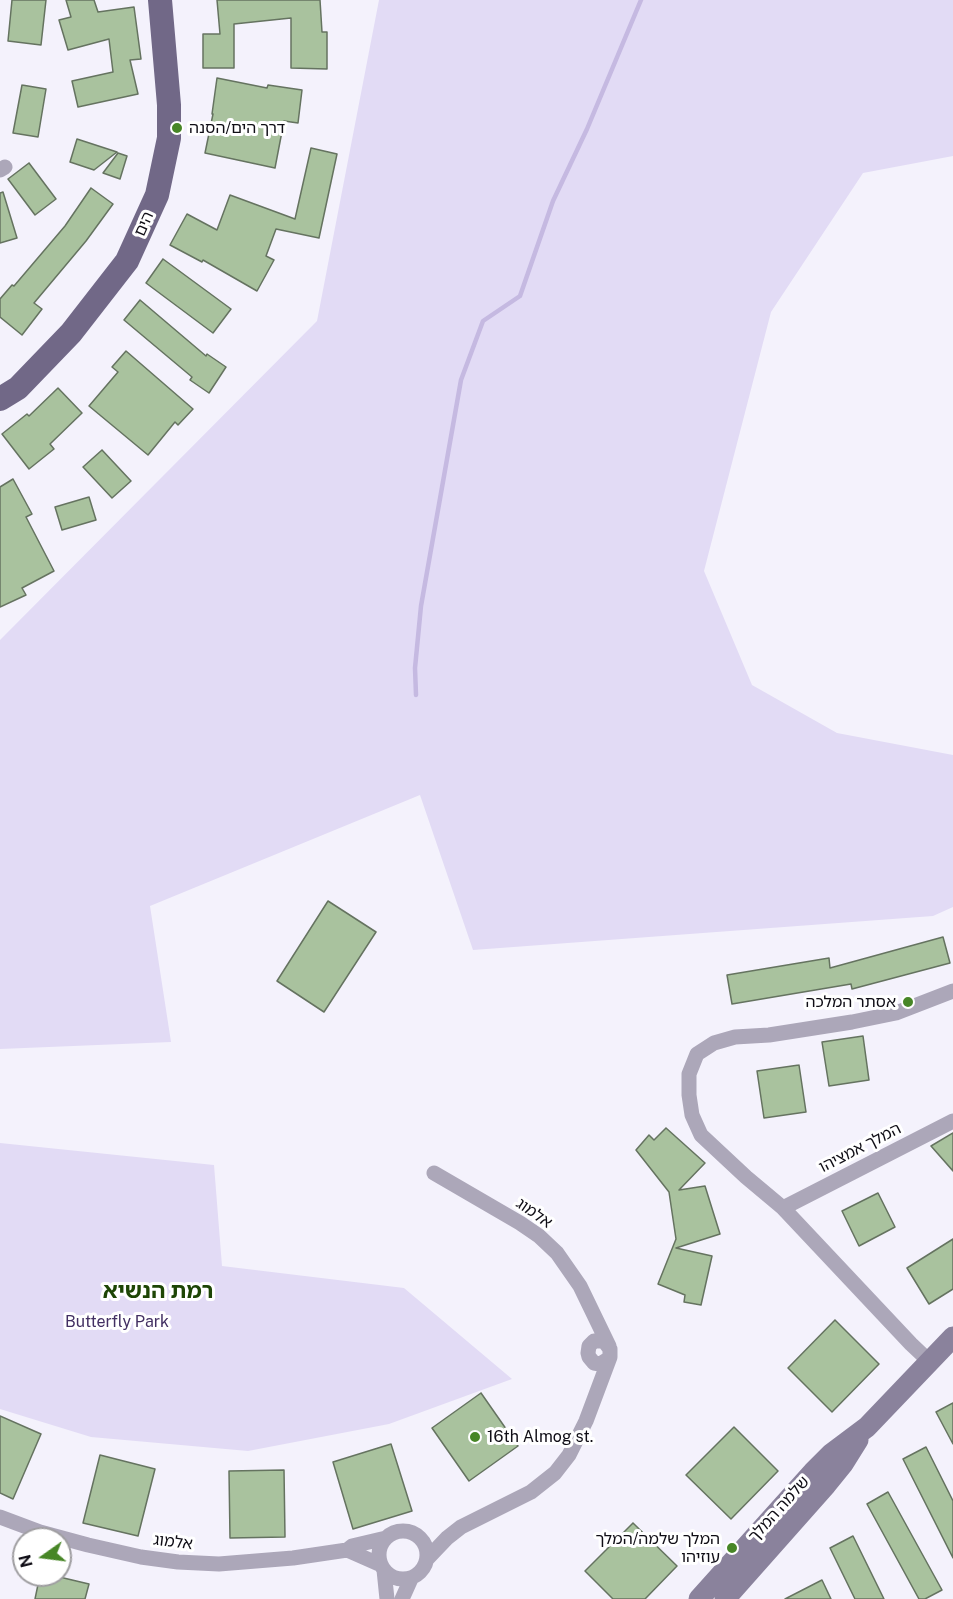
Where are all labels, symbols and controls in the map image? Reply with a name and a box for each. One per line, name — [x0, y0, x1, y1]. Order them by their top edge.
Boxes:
place label: דרך הים/הסנה — [189, 118, 285, 138]
marker: דרך הים/הסנה — [170, 121, 184, 135]
street label: הים — [130, 209, 158, 239]
place label: אסתר המלכה — [806, 992, 896, 1012]
marker: אסתר המלכה — [901, 995, 915, 1009]
street label: המלך אמציהו — [816, 1119, 904, 1177]
street label: אלמוג — [512, 1194, 556, 1232]
district label: רמת הנשיא — [103, 1278, 213, 1304]
park label: Butterfly Park — [65, 1312, 169, 1332]
place label: 16th Almog st. — [487, 1427, 593, 1447]
marker: 16th Almog st. — [468, 1430, 482, 1444]
street label: שלמה המלך — [745, 1472, 813, 1546]
north arrow — [12, 1527, 72, 1587]
place label: המלך שלמה/המלך עוזיהו — [596, 1529, 720, 1567]
street label: אלמוג — [152, 1530, 194, 1554]
marker: המלך שלמה/המלך עוזיהו — [725, 1541, 739, 1555]
text: N — [15, 1553, 37, 1569]

